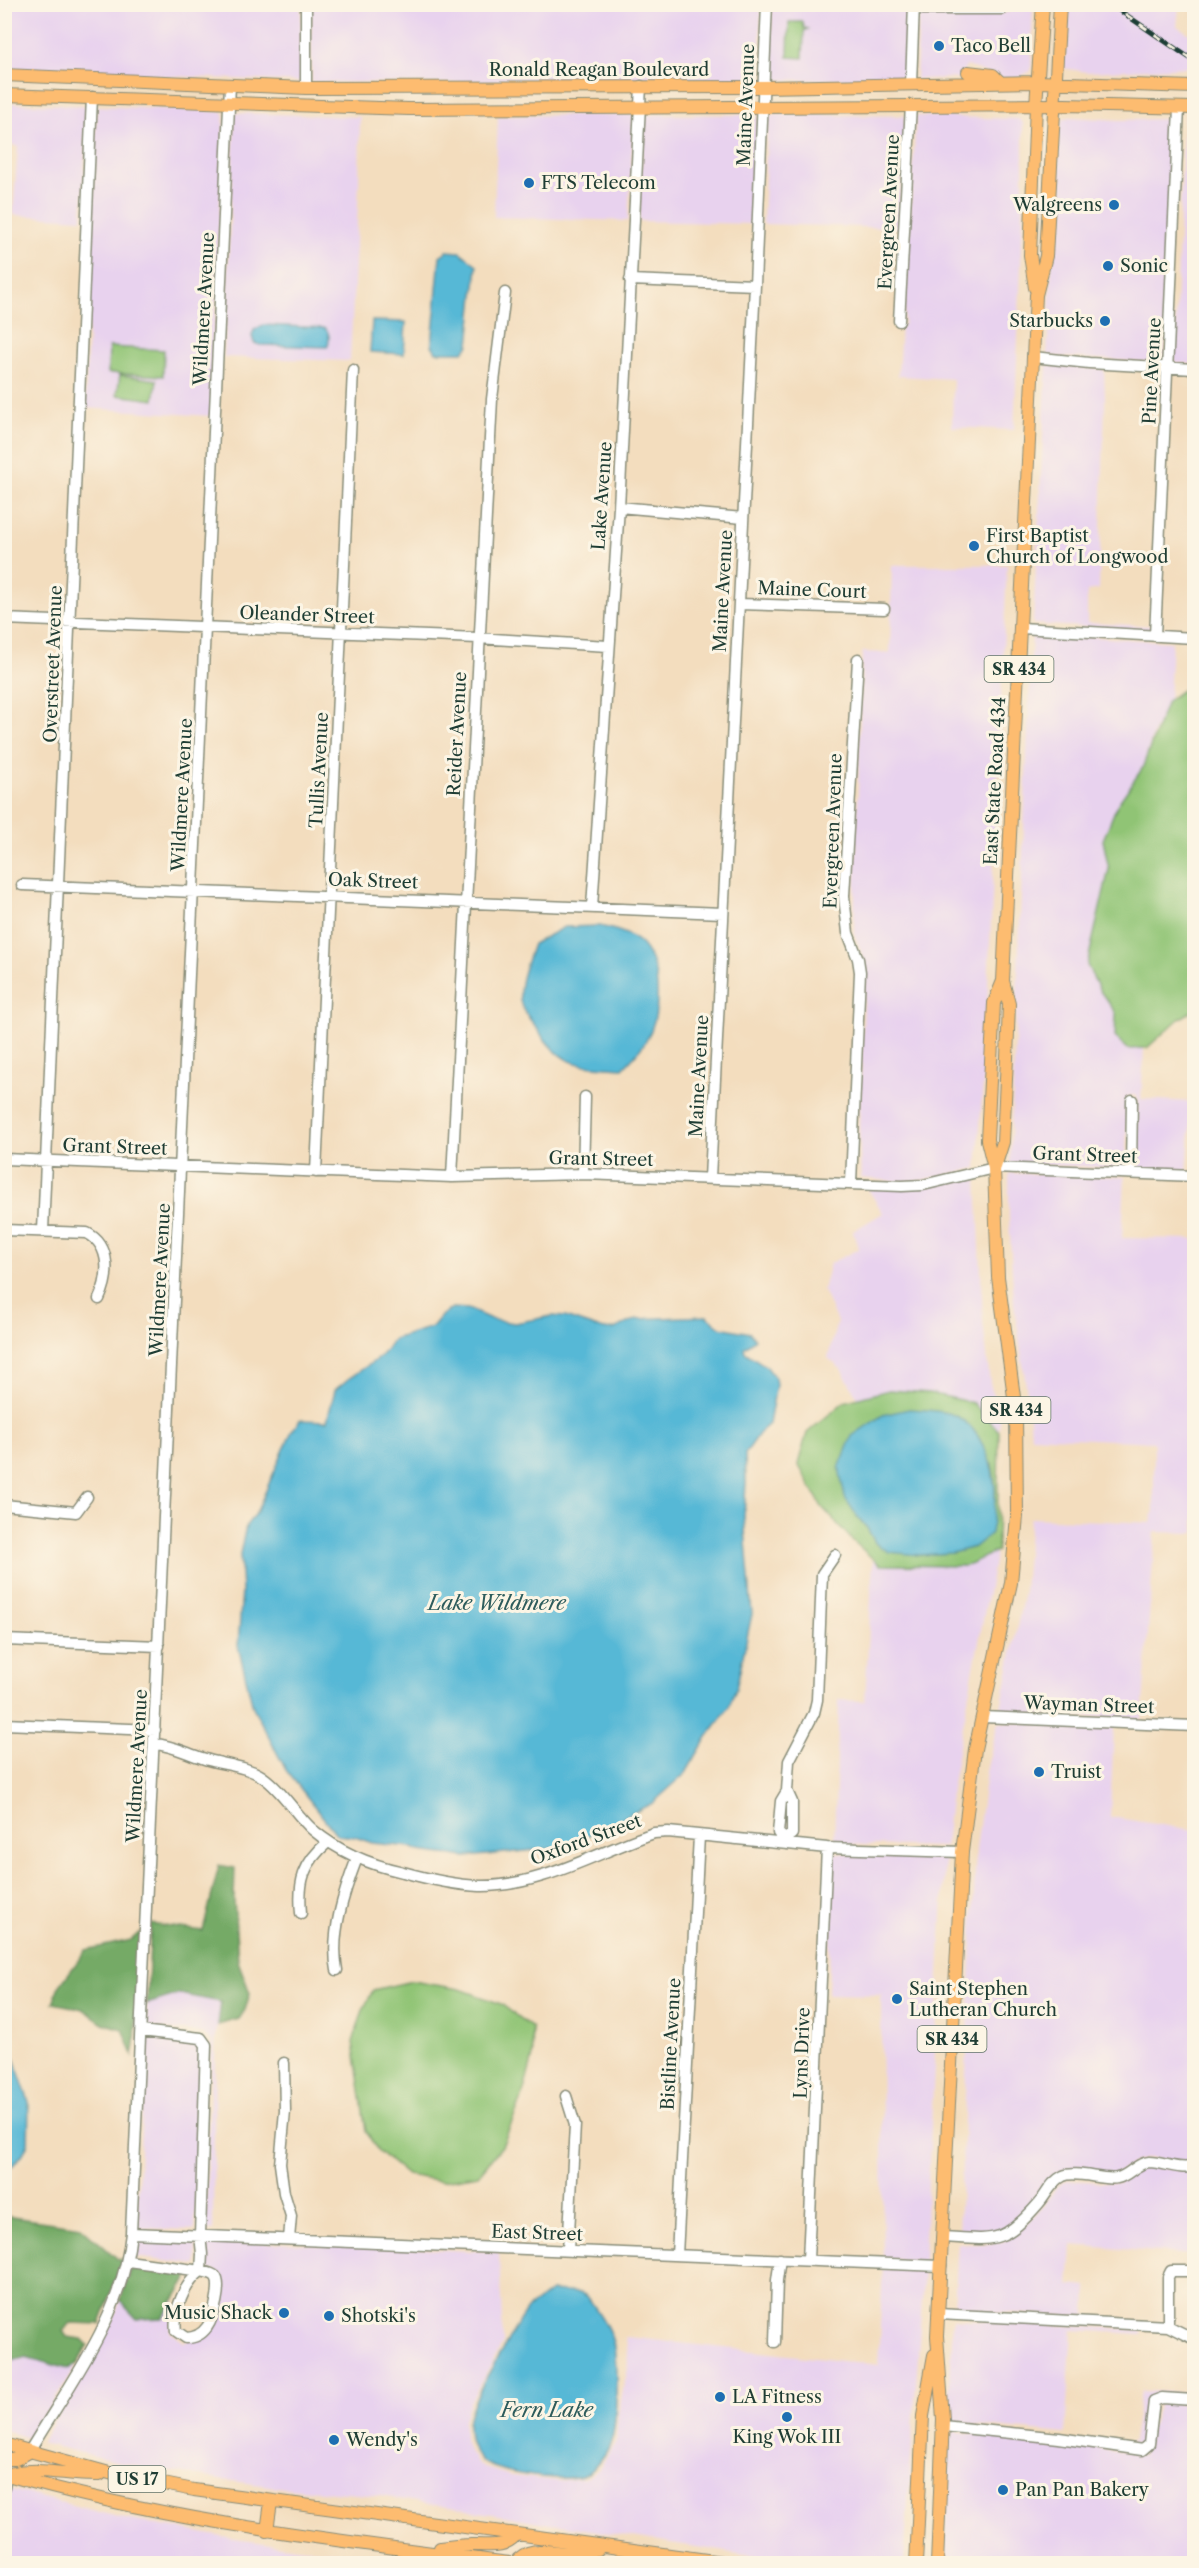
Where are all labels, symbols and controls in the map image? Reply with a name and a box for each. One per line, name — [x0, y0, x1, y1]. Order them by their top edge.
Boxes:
place label: Taco Bell — [951, 35, 1031, 57]
marker: Taco Bell — [932, 39, 946, 53]
street label: Maine Avenue — [733, 43, 759, 167]
street label: Ronald Reagan Boulevard — [489, 59, 709, 81]
street label: Evergreen Avenue — [874, 134, 904, 290]
place label: FTS Telecom — [541, 172, 656, 194]
marker: FTS Telecom — [522, 176, 536, 190]
place label: Walgreens — [1012, 194, 1102, 216]
marker: Walgreens — [1107, 198, 1121, 212]
street label: Wildmere Avenue — [189, 232, 219, 387]
place label: Sonic — [1120, 255, 1168, 277]
marker: Sonic — [1101, 259, 1115, 273]
place label: Starbucks — [1009, 310, 1093, 332]
marker: Starbucks — [1098, 314, 1112, 328]
street label: Pine Avenue — [1138, 317, 1166, 425]
street label: Lake Avenue — [587, 441, 617, 551]
place label: First Baptist Church of Longwood — [986, 525, 1168, 568]
street label: Maine Avenue — [709, 529, 737, 653]
marker: First Baptist Church of Longwood — [967, 539, 981, 553]
street label: Maine Court — [757, 577, 868, 603]
street label: Overstreet Avenue — [39, 585, 67, 743]
street label: Oleander Street — [239, 602, 376, 628]
road number: SR 434 — [984, 656, 1054, 682]
street label: Reider Avenue — [443, 671, 471, 797]
street label: East State Road 434 — [980, 696, 1010, 866]
street label: Tullis Avenue — [305, 711, 333, 829]
street label: Wildmere Avenue — [167, 718, 197, 873]
street label: Evergreen Avenue — [819, 753, 847, 909]
street label: Oak Street — [327, 868, 419, 894]
street label: Maine Avenue — [685, 1014, 713, 1138]
street label: Grant Street — [62, 1134, 168, 1160]
street label: Grant Street — [1032, 1142, 1138, 1168]
street label: Grant Street — [548, 1147, 654, 1171]
street label: Wildmere Avenue — [145, 1203, 175, 1358]
road number: SR 434 — [982, 1397, 1050, 1423]
water label: Lake Wildmere — [426, 1591, 567, 1615]
street label: Wildmere Avenue — [122, 1689, 152, 1844]
street label: Wayman Street — [1022, 1692, 1155, 1718]
place label: Truist — [1051, 1761, 1102, 1783]
marker: Truist — [1032, 1765, 1046, 1779]
street label: Oxford Street — [527, 1810, 645, 1870]
street label: Bistline Avenue — [657, 1977, 685, 2111]
place label: Saint Stephen Lutheran Church — [909, 1978, 1057, 2021]
marker: Saint Stephen Lutheran Church — [890, 1992, 904, 2006]
street label: Lyns Drive — [789, 2007, 815, 2099]
road number: SR 434 — [918, 2026, 986, 2052]
street label: East Street — [491, 2220, 584, 2246]
place label: Music Shack — [164, 2302, 274, 2324]
place label: Shotski's — [341, 2305, 416, 2327]
marker: Music Shack — [277, 2306, 291, 2320]
marker: Shotski's — [322, 2309, 336, 2323]
place label: LA Fitness — [732, 2386, 822, 2408]
marker: LA Fitness — [713, 2390, 727, 2404]
water label: Fern Lake — [499, 2398, 594, 2422]
marker: King Wok III — [780, 2410, 794, 2424]
place label: King Wok III — [733, 2426, 841, 2448]
place label: Wendy's — [345, 2429, 418, 2451]
marker: Wendy's — [327, 2433, 341, 2447]
road number: US 17 — [108, 2466, 166, 2492]
place label: Pan Pan Bakery — [1015, 2479, 1150, 2501]
marker: Pan Pan Bakery — [996, 2483, 1010, 2497]

